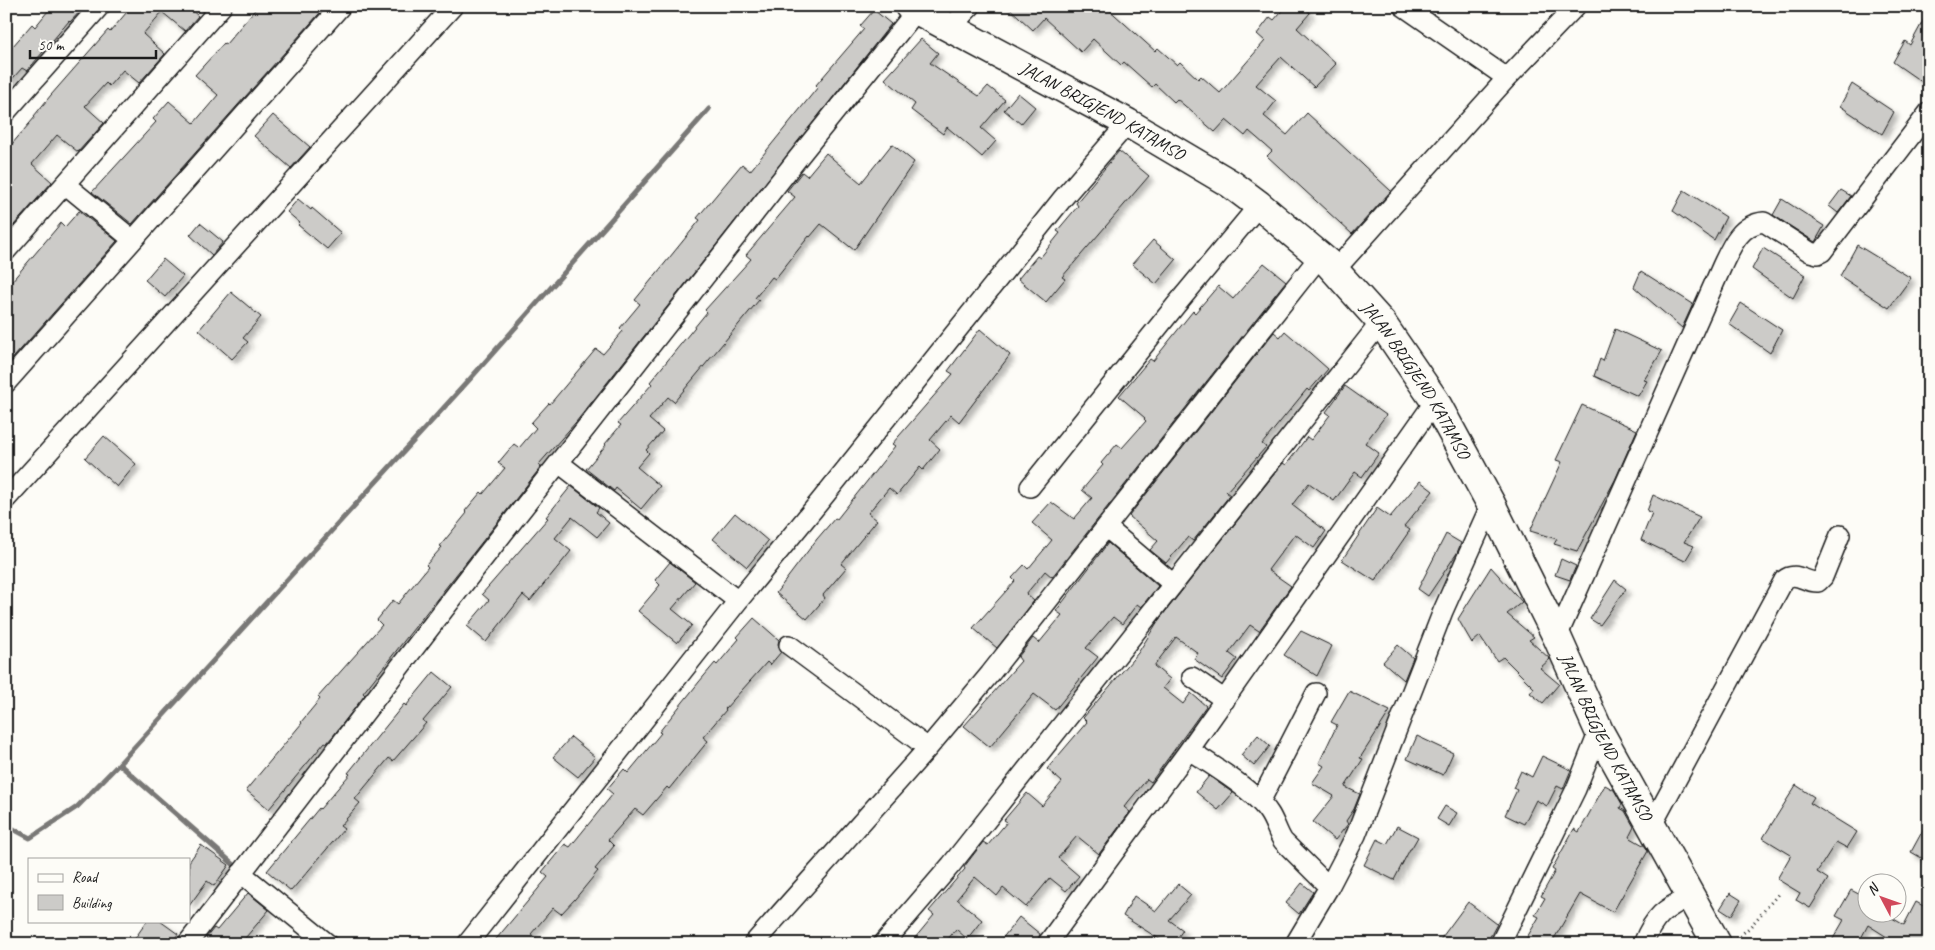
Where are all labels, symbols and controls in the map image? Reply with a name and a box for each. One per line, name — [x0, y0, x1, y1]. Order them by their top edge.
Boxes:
scale bar — [30, 28, 156, 60]
text: 50 m — [38, 36, 65, 55]
street label: JALAN BRIGJEND KATAMSO — [1016, 56, 1190, 166]
street label: JALAN BRIGJEND KATAMSO — [1356, 296, 1476, 464]
street label: JALAN BRIGJEND KATAMSO — [1554, 649, 1658, 826]
legend — [28, 858, 190, 922]
text: Road — [72, 868, 99, 887]
north arrow — [1858, 872, 1908, 922]
text: N — [1863, 879, 1883, 899]
text: Building — [72, 894, 112, 913]

